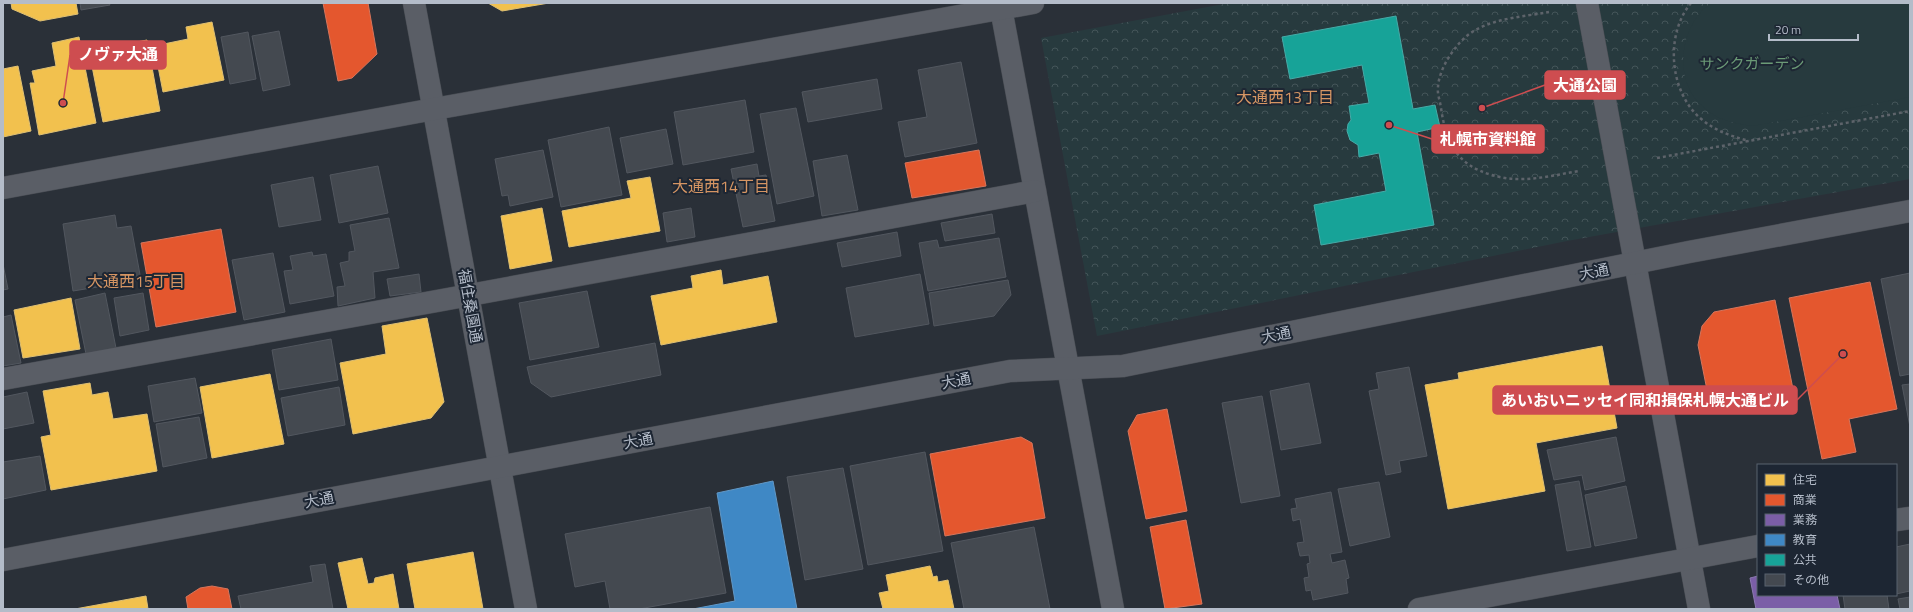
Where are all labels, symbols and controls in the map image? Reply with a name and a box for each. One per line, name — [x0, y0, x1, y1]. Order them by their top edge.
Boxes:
scale bar — [1769, 16, 1858, 42]
text: 20 m — [1775, 20, 1801, 39]
callout: ノヴァ大通 — [70, 41, 166, 69]
text: ノヴァ大通 — [78, 42, 158, 66]
park label: サンクガーデン — [1699, 52, 1805, 75]
callout: 大通公園 — [1545, 71, 1625, 99]
text: 大通公園 — [1553, 73, 1617, 97]
district label: 大通西13丁目 — [1236, 85, 1334, 109]
callout: 札幌市資料館 — [1432, 125, 1544, 153]
text: 札幌市資料館 — [1440, 127, 1536, 151]
district label: 大通西14丁目 — [672, 174, 770, 198]
street label: 大通 — [1577, 257, 1611, 286]
street label: 福住桑園通 — [453, 267, 488, 345]
district label: 大通西15丁目 — [87, 269, 185, 293]
street label: 大通 — [1259, 320, 1293, 349]
street label: 大通 — [939, 366, 973, 395]
callout: あいおいニッセイ同和損保札幌大通ビル — [1493, 386, 1797, 414]
text: あいおいニッセイ同和損保札幌大通ビル — [1501, 388, 1789, 412]
street label: 大通 — [621, 426, 655, 455]
legend — [1757, 464, 1897, 596]
text: 住宅 — [1793, 470, 1817, 489]
street label: 大通 — [302, 485, 336, 514]
text: 商業 — [1793, 490, 1817, 509]
text: 業務 — [1793, 510, 1817, 529]
text: 教育 — [1793, 530, 1817, 549]
text: 公共 — [1793, 550, 1817, 569]
text: その他 — [1793, 570, 1829, 589]

